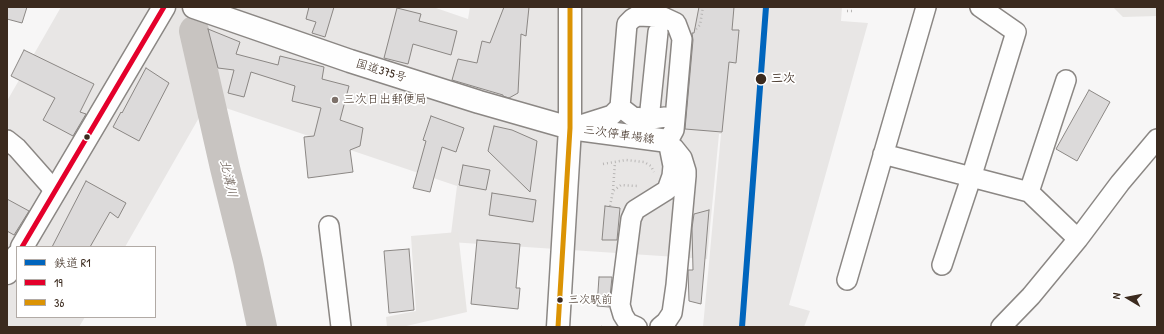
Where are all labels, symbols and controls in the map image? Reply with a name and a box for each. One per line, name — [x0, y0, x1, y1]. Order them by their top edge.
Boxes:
street label: 国道375号 — [354, 56, 408, 86]
marker: 三次 — [754, 72, 768, 86]
place label: 三次 — [771, 72, 795, 86]
place label: 三次日出郵便局 — [343, 93, 427, 107]
marker: 三次日出郵便局 — [330, 95, 340, 105]
street label: 三次停車場線 — [582, 123, 656, 147]
unlabelled marker — [82, 132, 92, 142]
water label: 北溝川 — [216, 158, 240, 200]
legend — [16, 246, 156, 318]
text: 鉄道 R1 — [54, 254, 91, 271]
text: 19 — [54, 274, 63, 291]
north arrow — [1108, 278, 1148, 318]
text: N — [1109, 292, 1124, 300]
place label: 三次駅前 — [568, 293, 612, 307]
text: 36 — [54, 294, 64, 311]
marker: 三次駅前 — [555, 295, 565, 305]

